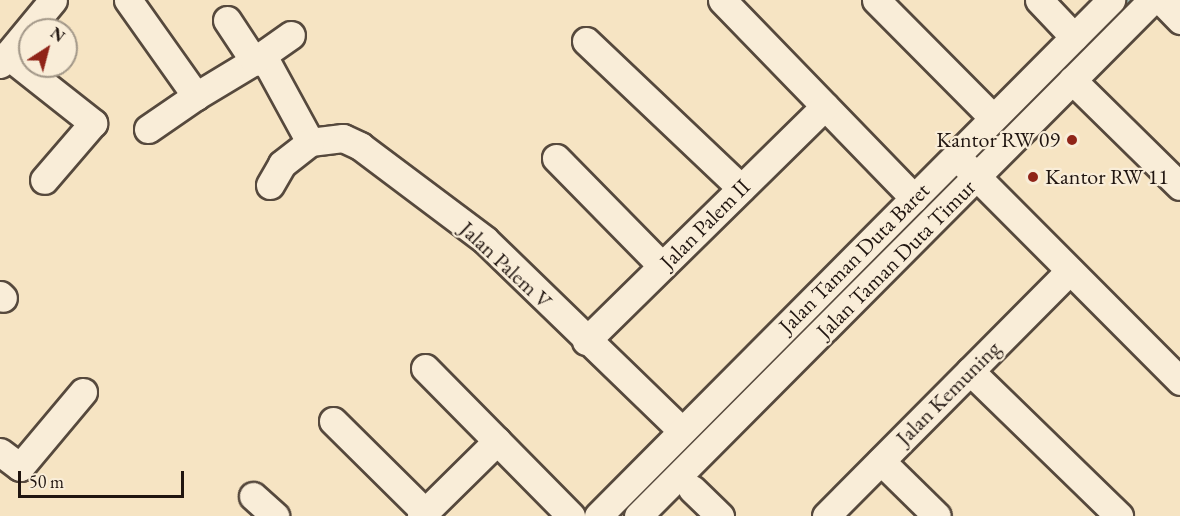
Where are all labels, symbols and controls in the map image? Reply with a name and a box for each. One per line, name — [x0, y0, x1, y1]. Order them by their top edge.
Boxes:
north arrow — [18, 18, 78, 78]
text: N — [46, 22, 69, 47]
place label: Kantor RW 09 — [936, 127, 1060, 153]
marker: Kantor RW 09 — [1065, 133, 1079, 147]
place label: Kantor RW 11 — [1045, 164, 1169, 190]
marker: Kantor RW 11 — [1026, 170, 1040, 184]
street label: Jalan Palem II — [654, 173, 756, 275]
street label: Jalan Taman Duta Timur — [811, 174, 981, 344]
street label: Jalan Taman Duta Baret — [773, 177, 935, 339]
street label: Jalan Palem V — [454, 216, 558, 314]
street label: Jalan Kemuning — [890, 335, 1006, 451]
scale bar — [21, 459, 188, 497]
text: 50 m — [29, 470, 64, 493]

